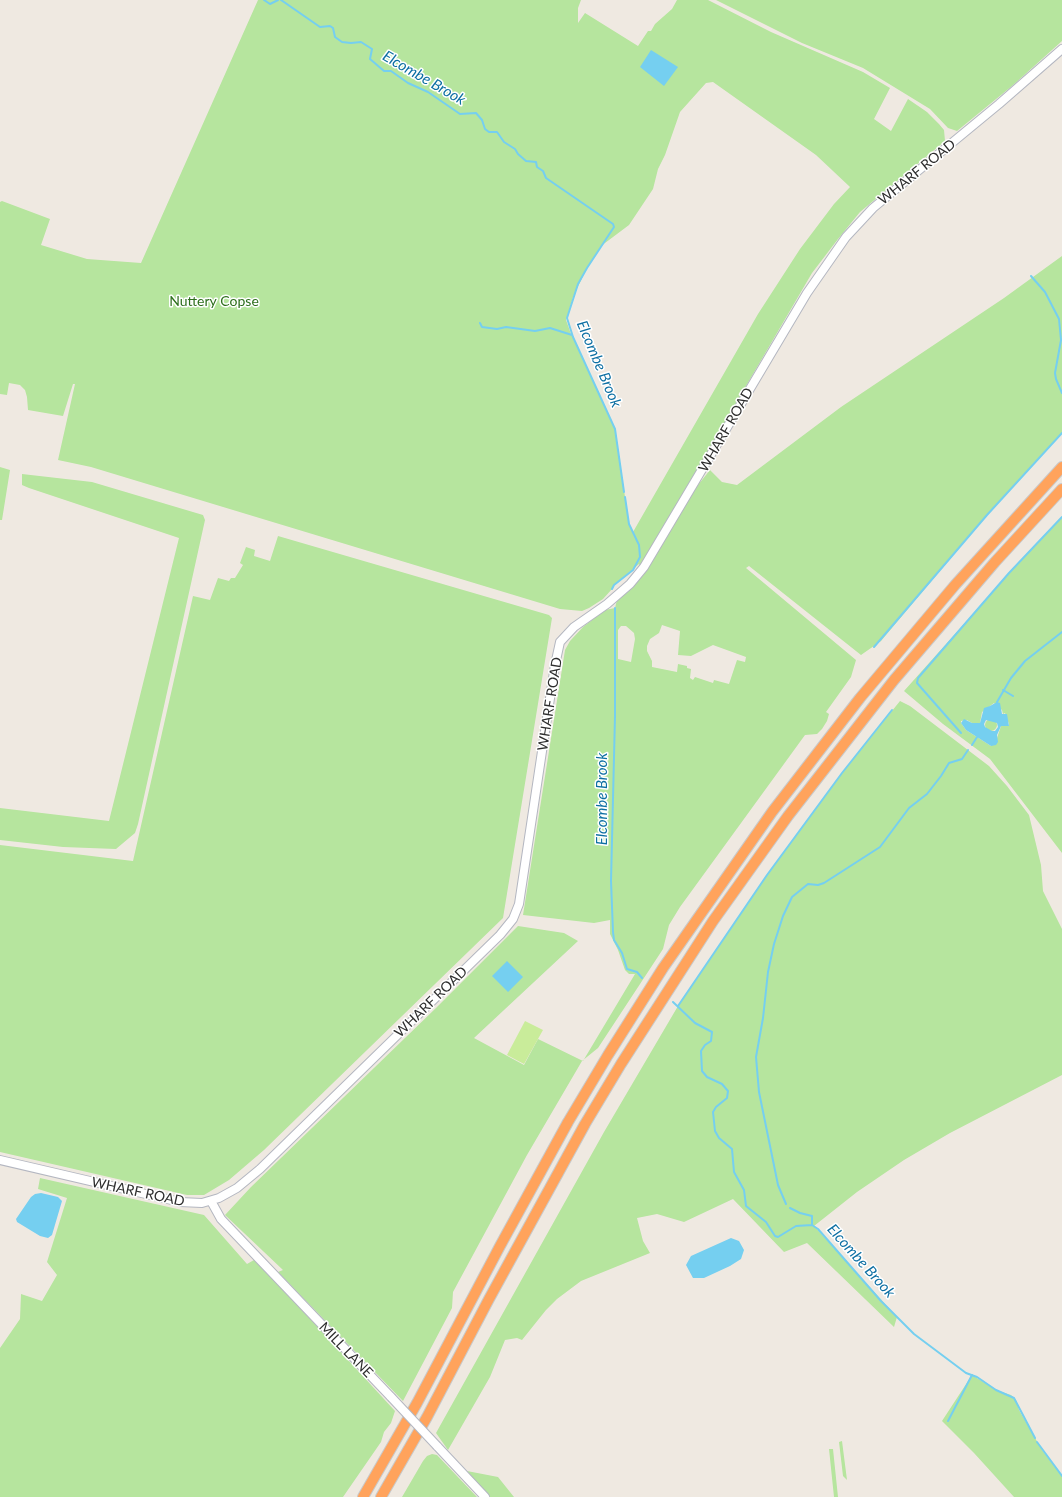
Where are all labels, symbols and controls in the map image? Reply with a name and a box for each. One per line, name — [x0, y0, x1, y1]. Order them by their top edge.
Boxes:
water label: Elcombe Brook — [379, 47, 469, 109]
street label: WHARF ROAD — [875, 136, 959, 208]
park label: Nuttery Copse — [169, 293, 259, 309]
water label: Elcombe Brook — [573, 318, 625, 410]
street label: WHARF ROAD — [695, 385, 757, 475]
street label: WHARF ROAD — [534, 656, 566, 752]
water label: Elcombe Brook — [593, 753, 611, 845]
street label: WHARF ROAD — [391, 963, 471, 1041]
street label: WHARF ROAD — [90, 1174, 186, 1210]
water label: Elcombe Brook — [823, 1221, 899, 1301]
street label: MILL LANE — [316, 1319, 376, 1381]

